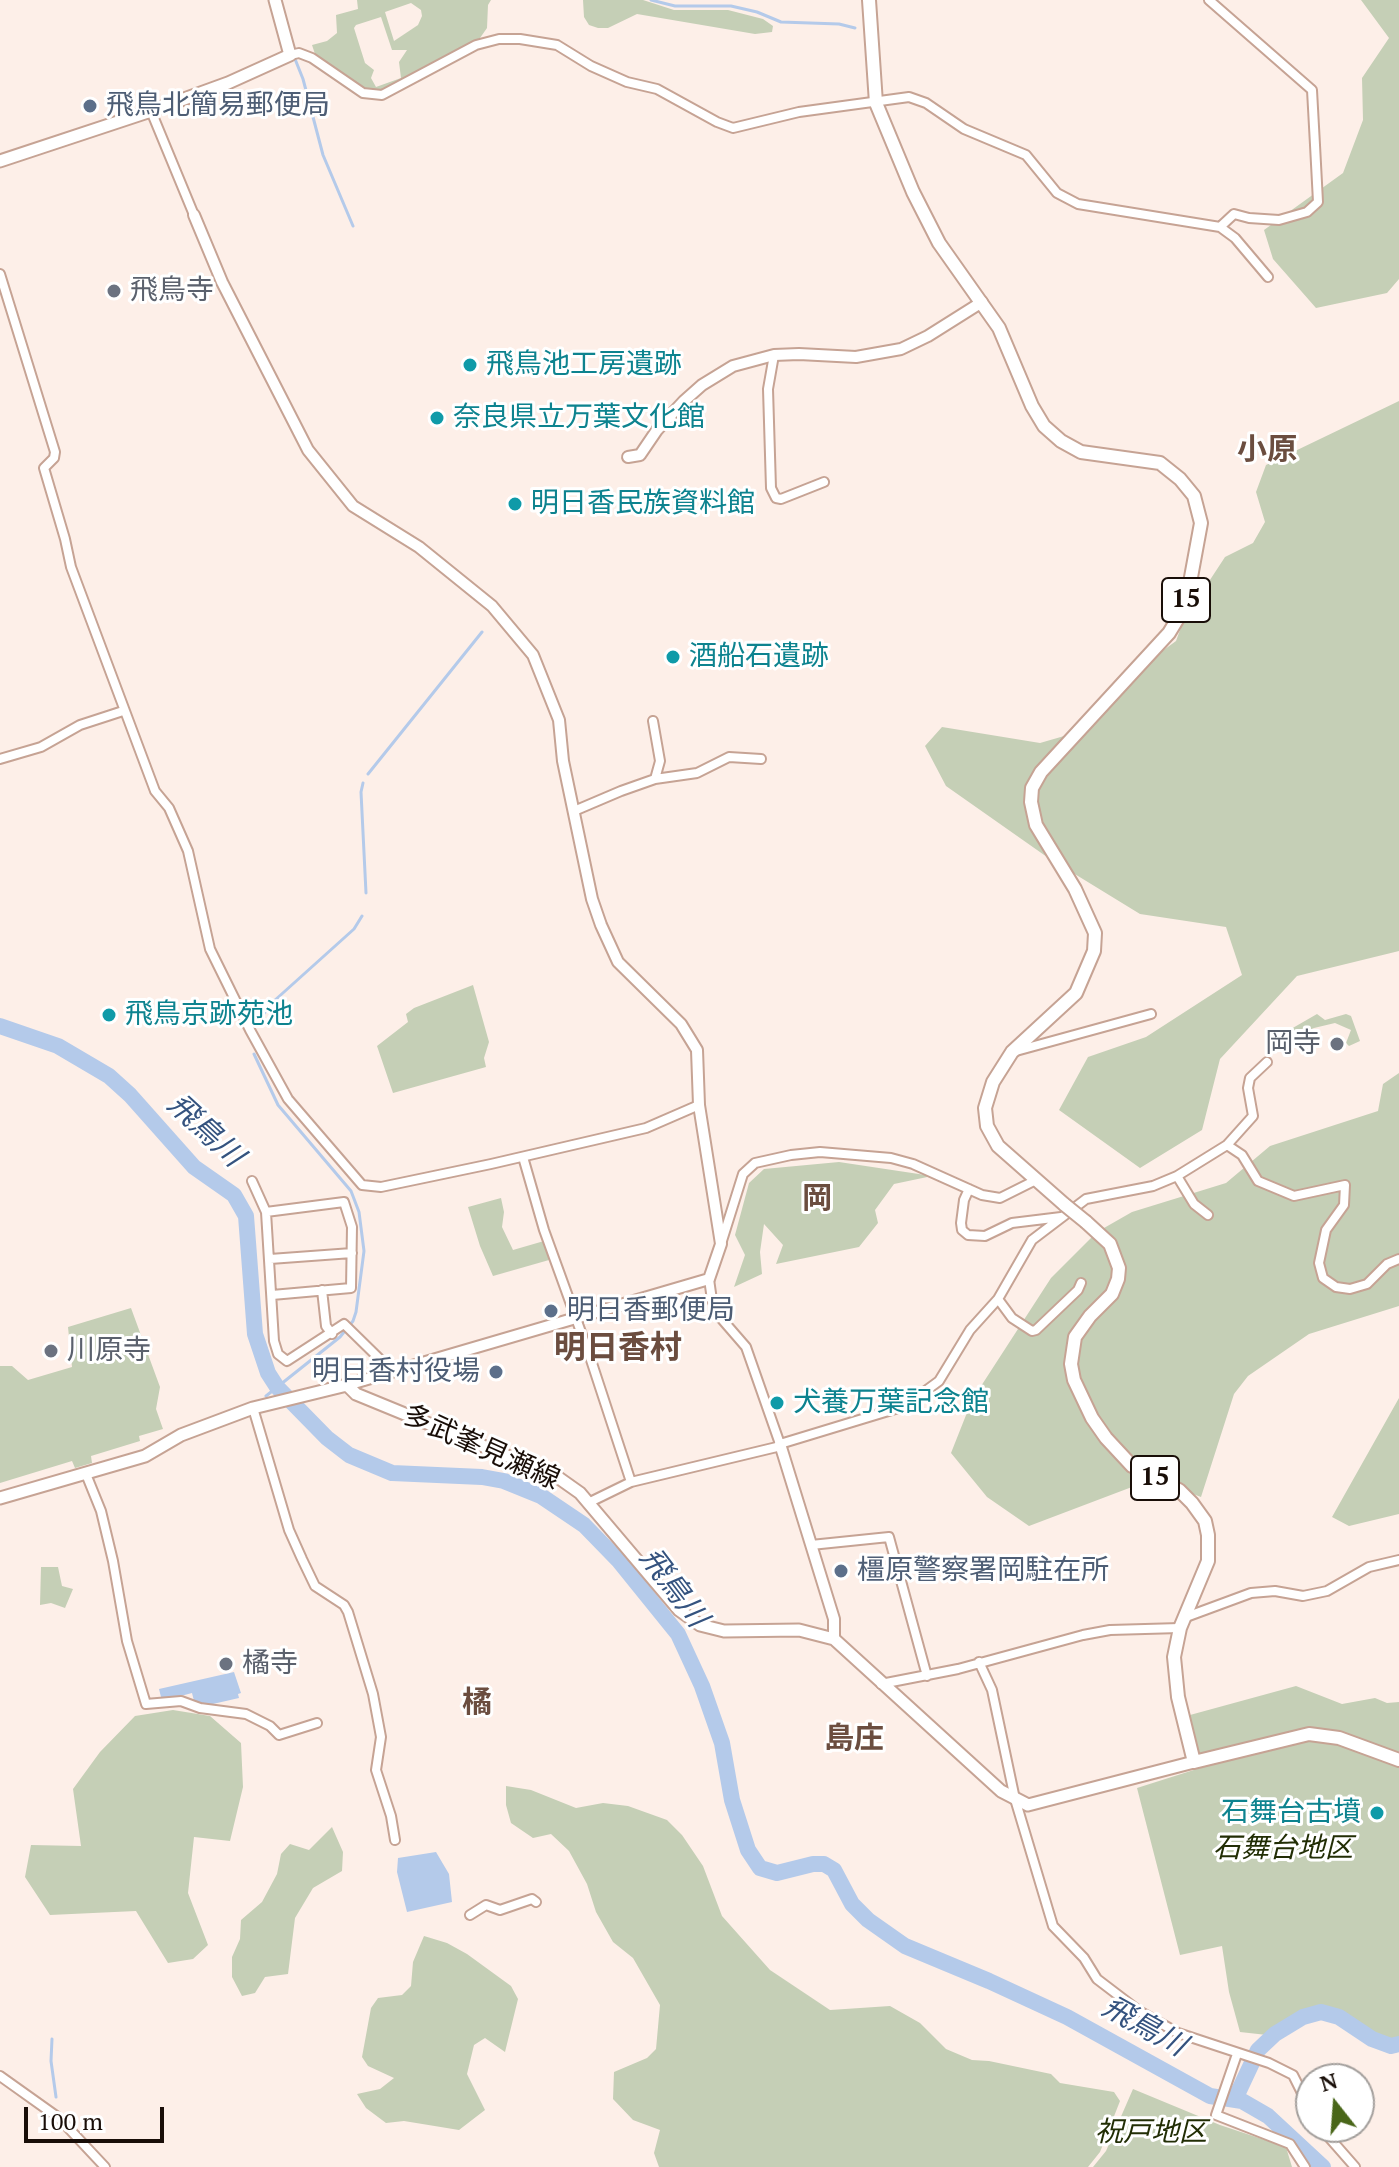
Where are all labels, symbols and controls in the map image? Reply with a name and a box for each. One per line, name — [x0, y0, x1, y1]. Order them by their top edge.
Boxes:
place label: 飛鳥北簡易郵便局 — [106, 89, 330, 123]
marker: 飛鳥北簡易郵便局 — [81, 97, 99, 115]
place label: 飛鳥寺 — [130, 274, 214, 308]
marker: 飛鳥寺 — [105, 282, 123, 300]
place label: 飛鳥池工房遺跡 — [486, 348, 682, 382]
marker: 飛鳥池工房遺跡 — [461, 356, 479, 374]
place label: 奈良県立万葉文化館 — [453, 401, 705, 435]
marker: 奈良県立万葉文化館 — [428, 409, 446, 427]
district label: 小原 — [1237, 432, 1297, 468]
place label: 明日香民族資料館 — [531, 487, 755, 521]
marker: 明日香民族資料館 — [506, 495, 524, 513]
road number: 15 — [1162, 578, 1210, 622]
place label: 酒船石遺跡 — [689, 640, 829, 674]
marker: 酒船石遺跡 — [664, 648, 682, 666]
place label: 飛鳥京跡苑池 — [125, 998, 293, 1032]
marker: 飛鳥京跡苑池 — [100, 1006, 118, 1024]
place label: 岡寺 — [1265, 1027, 1321, 1061]
marker: 岡寺 — [1328, 1035, 1346, 1053]
water label: 飛鳥川 — [160, 1087, 250, 1175]
district label: 岡 — [802, 1181, 832, 1217]
place label: 明日香郵便局 — [567, 1294, 735, 1328]
marker: 明日香郵便局 — [542, 1302, 560, 1320]
district label: 明日香村 — [554, 1330, 682, 1368]
place label: 川原寺 — [67, 1334, 151, 1368]
marker: 川原寺 — [42, 1342, 60, 1360]
place label: 明日香村役場 — [312, 1355, 480, 1389]
marker: 明日香村役場 — [487, 1363, 505, 1381]
place label: 犬養万葉記念館 — [793, 1386, 989, 1420]
marker: 犬養万葉記念館 — [768, 1394, 786, 1412]
street label: 多武峯見瀬線 — [397, 1398, 565, 1498]
road number: 15 — [1131, 1456, 1179, 1500]
water label: 飛鳥川 — [632, 1541, 714, 1635]
place label: 橿原警察署岡駐在所 — [857, 1554, 1109, 1588]
marker: 橿原警察署岡駐在所 — [832, 1562, 850, 1580]
place label: 橘寺 — [242, 1647, 298, 1681]
marker: 橘寺 — [217, 1655, 235, 1673]
district label: 橘 — [462, 1685, 492, 1721]
district label: 島庄 — [824, 1721, 884, 1757]
place label: 石舞台古墳 — [1221, 1796, 1361, 1830]
marker: 石舞台古墳 — [1368, 1804, 1386, 1822]
park label: 石舞台地区 — [1213, 1832, 1353, 1866]
water label: 飛鳥川 — [1096, 1989, 1192, 2065]
north arrow — [1295, 2063, 1375, 2143]
text: N — [1316, 2065, 1341, 2098]
scale bar — [28, 2091, 168, 2141]
text: 100 m — [38, 2105, 103, 2137]
park label: 祝戸地区 — [1095, 2116, 1207, 2150]

